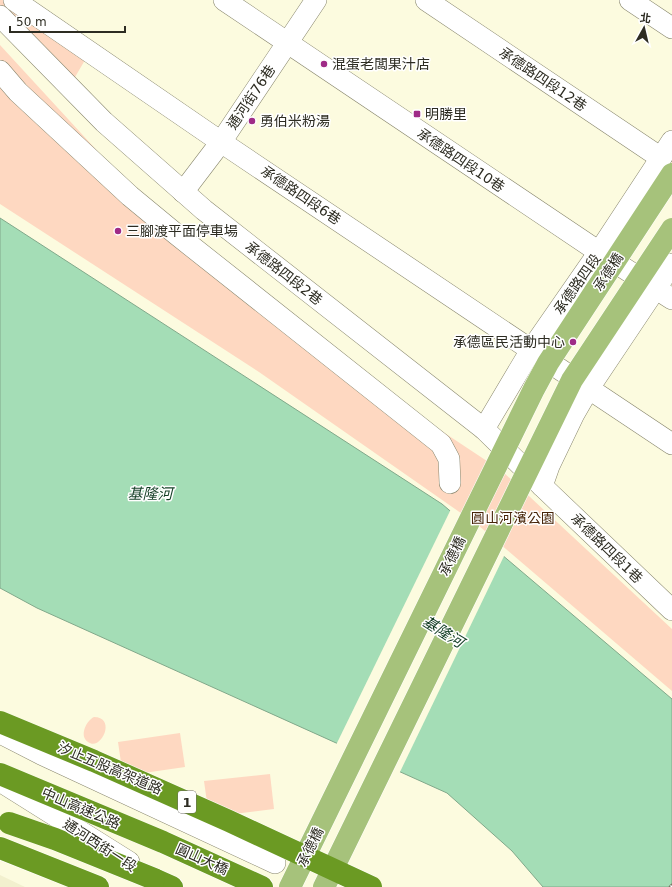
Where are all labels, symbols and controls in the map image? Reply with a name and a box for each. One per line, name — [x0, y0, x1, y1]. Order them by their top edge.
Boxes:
scale bar — [10, 8, 125, 34]
north arrow — [624, 8, 664, 48]
text: 北 — [639, 11, 652, 26]
text: 50 m — [16, 15, 47, 29]
street label: 承德路四段12巷 — [496, 44, 590, 114]
place label: 混蛋老闆果汁店 — [332, 56, 430, 72]
marker: 混蛋老闆果汁店 — [319, 59, 329, 69]
street label: 通河街76巷 — [224, 62, 278, 132]
place label: 明勝里 — [425, 106, 467, 122]
marker: 明勝里 — [412, 109, 422, 119]
place label: 勇伯米粉湯 — [260, 113, 330, 129]
marker: 勇伯米粉湯 — [247, 116, 257, 126]
street label: 承德路四段10巷 — [414, 125, 508, 195]
street label: 承德路四段6巷 — [258, 162, 344, 228]
place label: 三腳渡平面停車場 — [126, 223, 238, 239]
marker: 三腳渡平面停車場 — [113, 226, 123, 236]
street label: 承德路四段2巷 — [242, 238, 326, 308]
street label: 承德橋 — [590, 250, 626, 294]
street label: 承德路四段 — [550, 251, 604, 317]
place label: 承德區民活動中心 — [453, 334, 565, 350]
marker: 承德區民活動中心 — [568, 337, 578, 347]
water label: 基隆河 — [127, 485, 175, 503]
park label: 圓山河濱公園 — [471, 510, 555, 526]
street label: 承德路四段1巷 — [568, 510, 646, 586]
street label: 承德橋 — [436, 534, 468, 578]
water label: 基隆河 — [419, 612, 469, 653]
street label: 汐止五股高架道路 — [55, 739, 165, 797]
street label: 中山高速公路 — [39, 784, 123, 832]
road number: 1 — [178, 791, 196, 813]
street label: 通河西街一段 — [60, 815, 140, 875]
street label: 承德橋 — [294, 825, 326, 869]
street label: 圓山大橋 — [173, 840, 231, 878]

